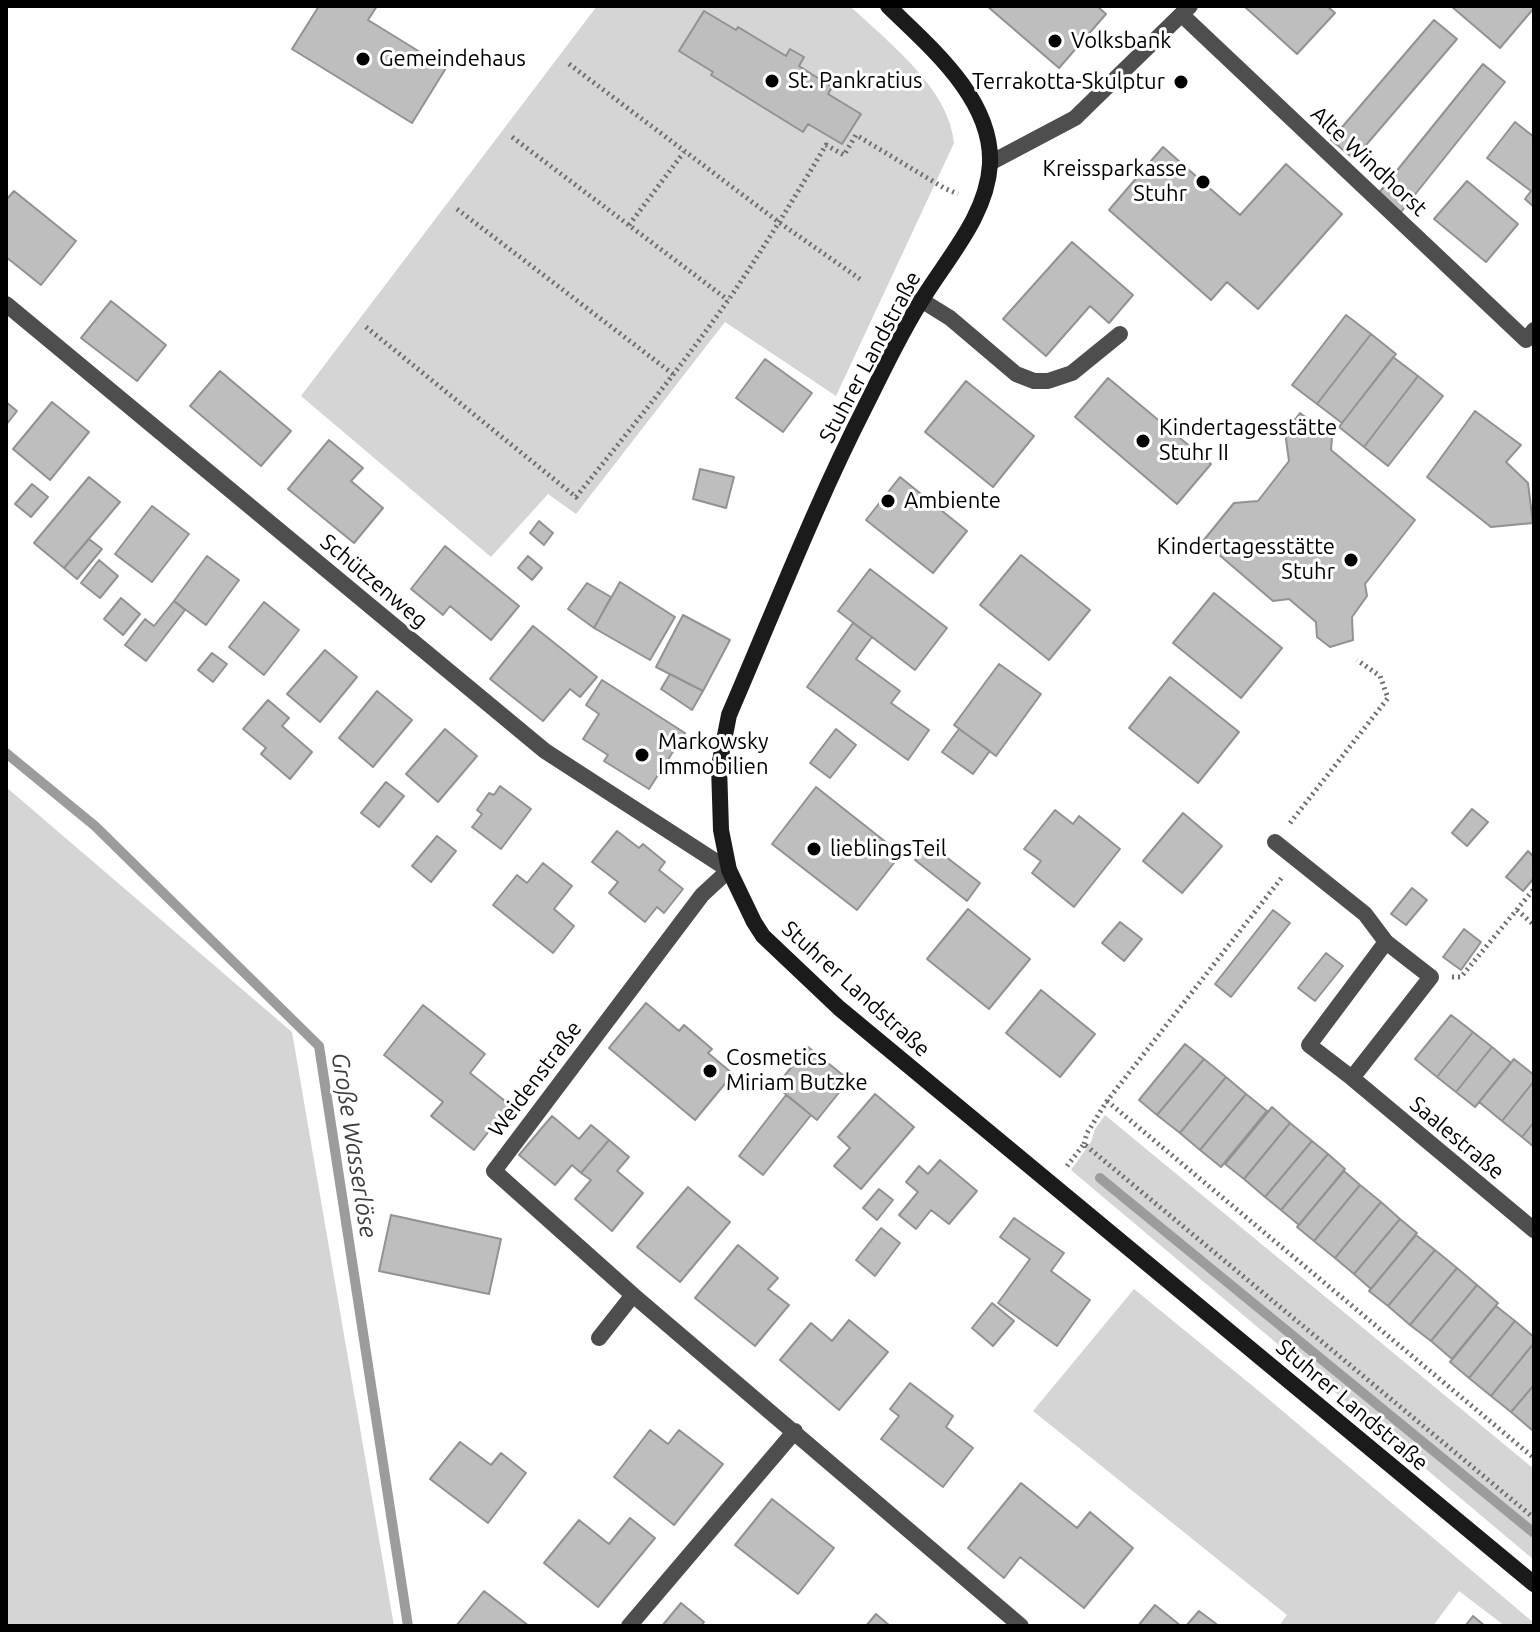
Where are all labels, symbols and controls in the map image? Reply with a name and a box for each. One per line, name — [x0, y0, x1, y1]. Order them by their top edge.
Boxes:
place label: Volksbank — [1071, 28, 1171, 54]
marker: Volksbank — [1046, 32, 1064, 50]
place label: Gemeindehaus — [379, 46, 526, 72]
marker: Gemeindehaus — [354, 50, 372, 68]
place label: St. Pankratius — [788, 68, 923, 94]
place label: Terrakotta-Skulptur — [972, 69, 1165, 95]
marker: St. Pankratius — [763, 72, 781, 90]
marker: Terrakotta-Skulptur — [1172, 73, 1190, 91]
street label: Alte Windhorst — [1305, 100, 1433, 222]
place label: Kreissparkasse Stuhr — [1043, 156, 1187, 208]
marker: Kreissparkasse Stuhr — [1194, 173, 1212, 191]
street label: Stuhrer Landstraße — [814, 267, 926, 447]
place label: Kindertagesstätte Stuhr II — [1159, 415, 1337, 466]
marker: Kindertagesstätte Stuhr II — [1134, 432, 1152, 450]
place label: Ambiente — [904, 488, 1001, 514]
marker: Ambiente — [879, 492, 897, 510]
street label: Schützenweg — [315, 528, 433, 634]
place label: Kindertagesstätte Stuhr — [1157, 534, 1335, 586]
marker: Kindertagesstätte Stuhr — [1342, 551, 1360, 569]
place label: Markowsky Immobilien — [658, 729, 769, 780]
marker: Markowsky Immobilien — [633, 746, 651, 764]
place label: lieblingsTeil — [830, 836, 946, 862]
marker: lieblingsTeil — [805, 840, 823, 858]
street label: Stuhrer Landstraße — [776, 916, 936, 1062]
street label: Weidenstraße — [483, 1016, 587, 1142]
place label: Cosmetics Miriam Butzke — [726, 1045, 868, 1096]
water label: Große Wasserlöse — [325, 1050, 383, 1240]
marker: Cosmetics Miriam Butzke — [701, 1062, 719, 1080]
street label: Saalestraße — [1404, 1091, 1510, 1185]
street label: Stuhrer Landstraße — [1271, 1334, 1433, 1476]

